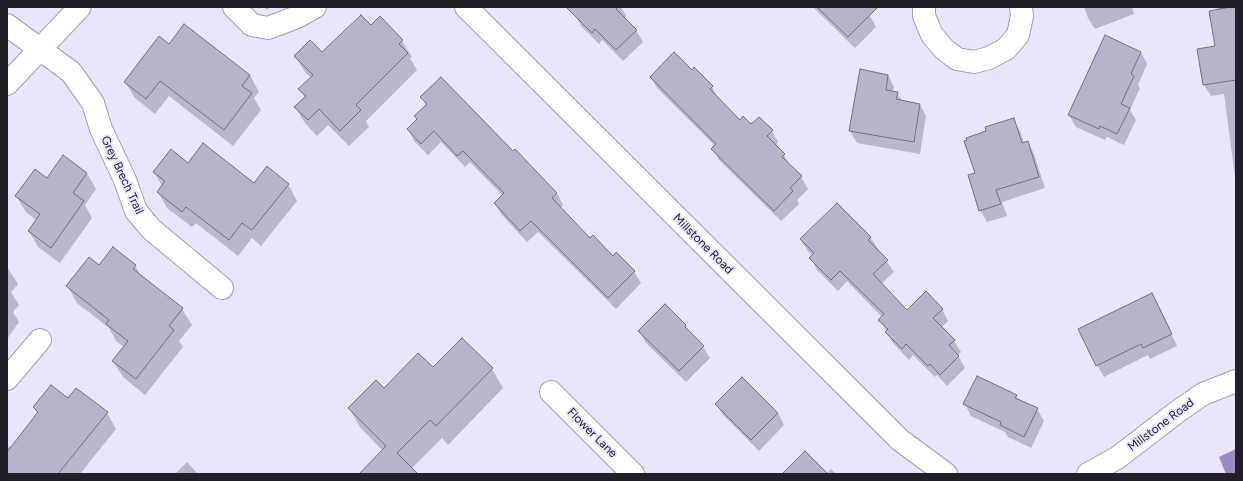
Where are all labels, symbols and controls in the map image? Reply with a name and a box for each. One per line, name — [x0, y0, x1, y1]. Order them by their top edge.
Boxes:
street label: Grey Brech Trail — [98, 134, 146, 216]
street label: Millstone Road — [670, 211, 736, 277]
street label: Millstone Road — [1125, 395, 1197, 455]
street label: Flower Lane — [564, 405, 620, 461]

